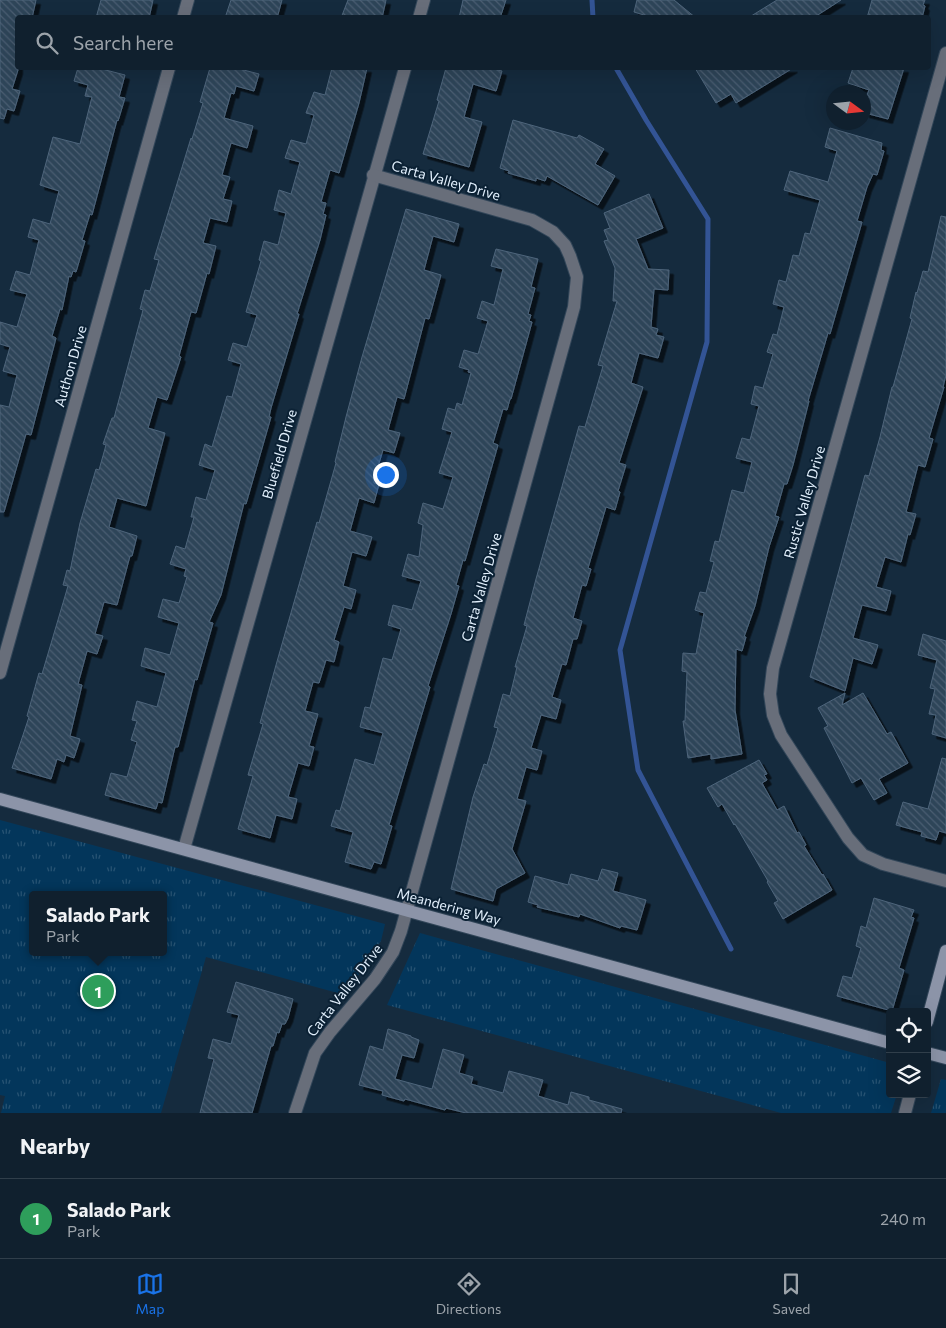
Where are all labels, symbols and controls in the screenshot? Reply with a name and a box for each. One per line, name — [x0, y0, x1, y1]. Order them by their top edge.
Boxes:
search box — [15, 15, 931, 70]
icon: search — [33, 29, 61, 57]
text: Search here — [73, 31, 173, 54]
north arrow — [826, 85, 871, 130]
street label: Carta Valley Drive — [390, 156, 502, 204]
street label: Authon Drive — [50, 323, 90, 409]
street label: Bluefield Drive — [258, 407, 300, 501]
street label: Rustic Valley Drive — [780, 444, 828, 560]
your location — [373, 462, 399, 488]
street label: Carta Valley Drive — [457, 531, 505, 643]
street label: Meandering Way — [395, 884, 503, 928]
popup — [29, 891, 167, 956]
text: Salado Park — [46, 903, 150, 926]
text: Park — [46, 926, 80, 945]
street label: Carta Valley Drive — [303, 940, 385, 1040]
pin: 1 — [82, 972, 114, 1010]
map controls — [886, 1008, 931, 1098]
button: locate — [886, 1008, 931, 1053]
button: layers — [886, 1053, 931, 1098]
text: Nearby — [20, 1133, 90, 1158]
text: Salado Park — [67, 1198, 171, 1221]
text: 1 — [32, 1209, 40, 1228]
text: 240 m — [880, 1209, 926, 1228]
text: Park — [67, 1221, 100, 1240]
tab: Map — [136, 1270, 164, 1317]
tab: Directions — [436, 1270, 501, 1317]
tab: Saved — [773, 1270, 810, 1317]

